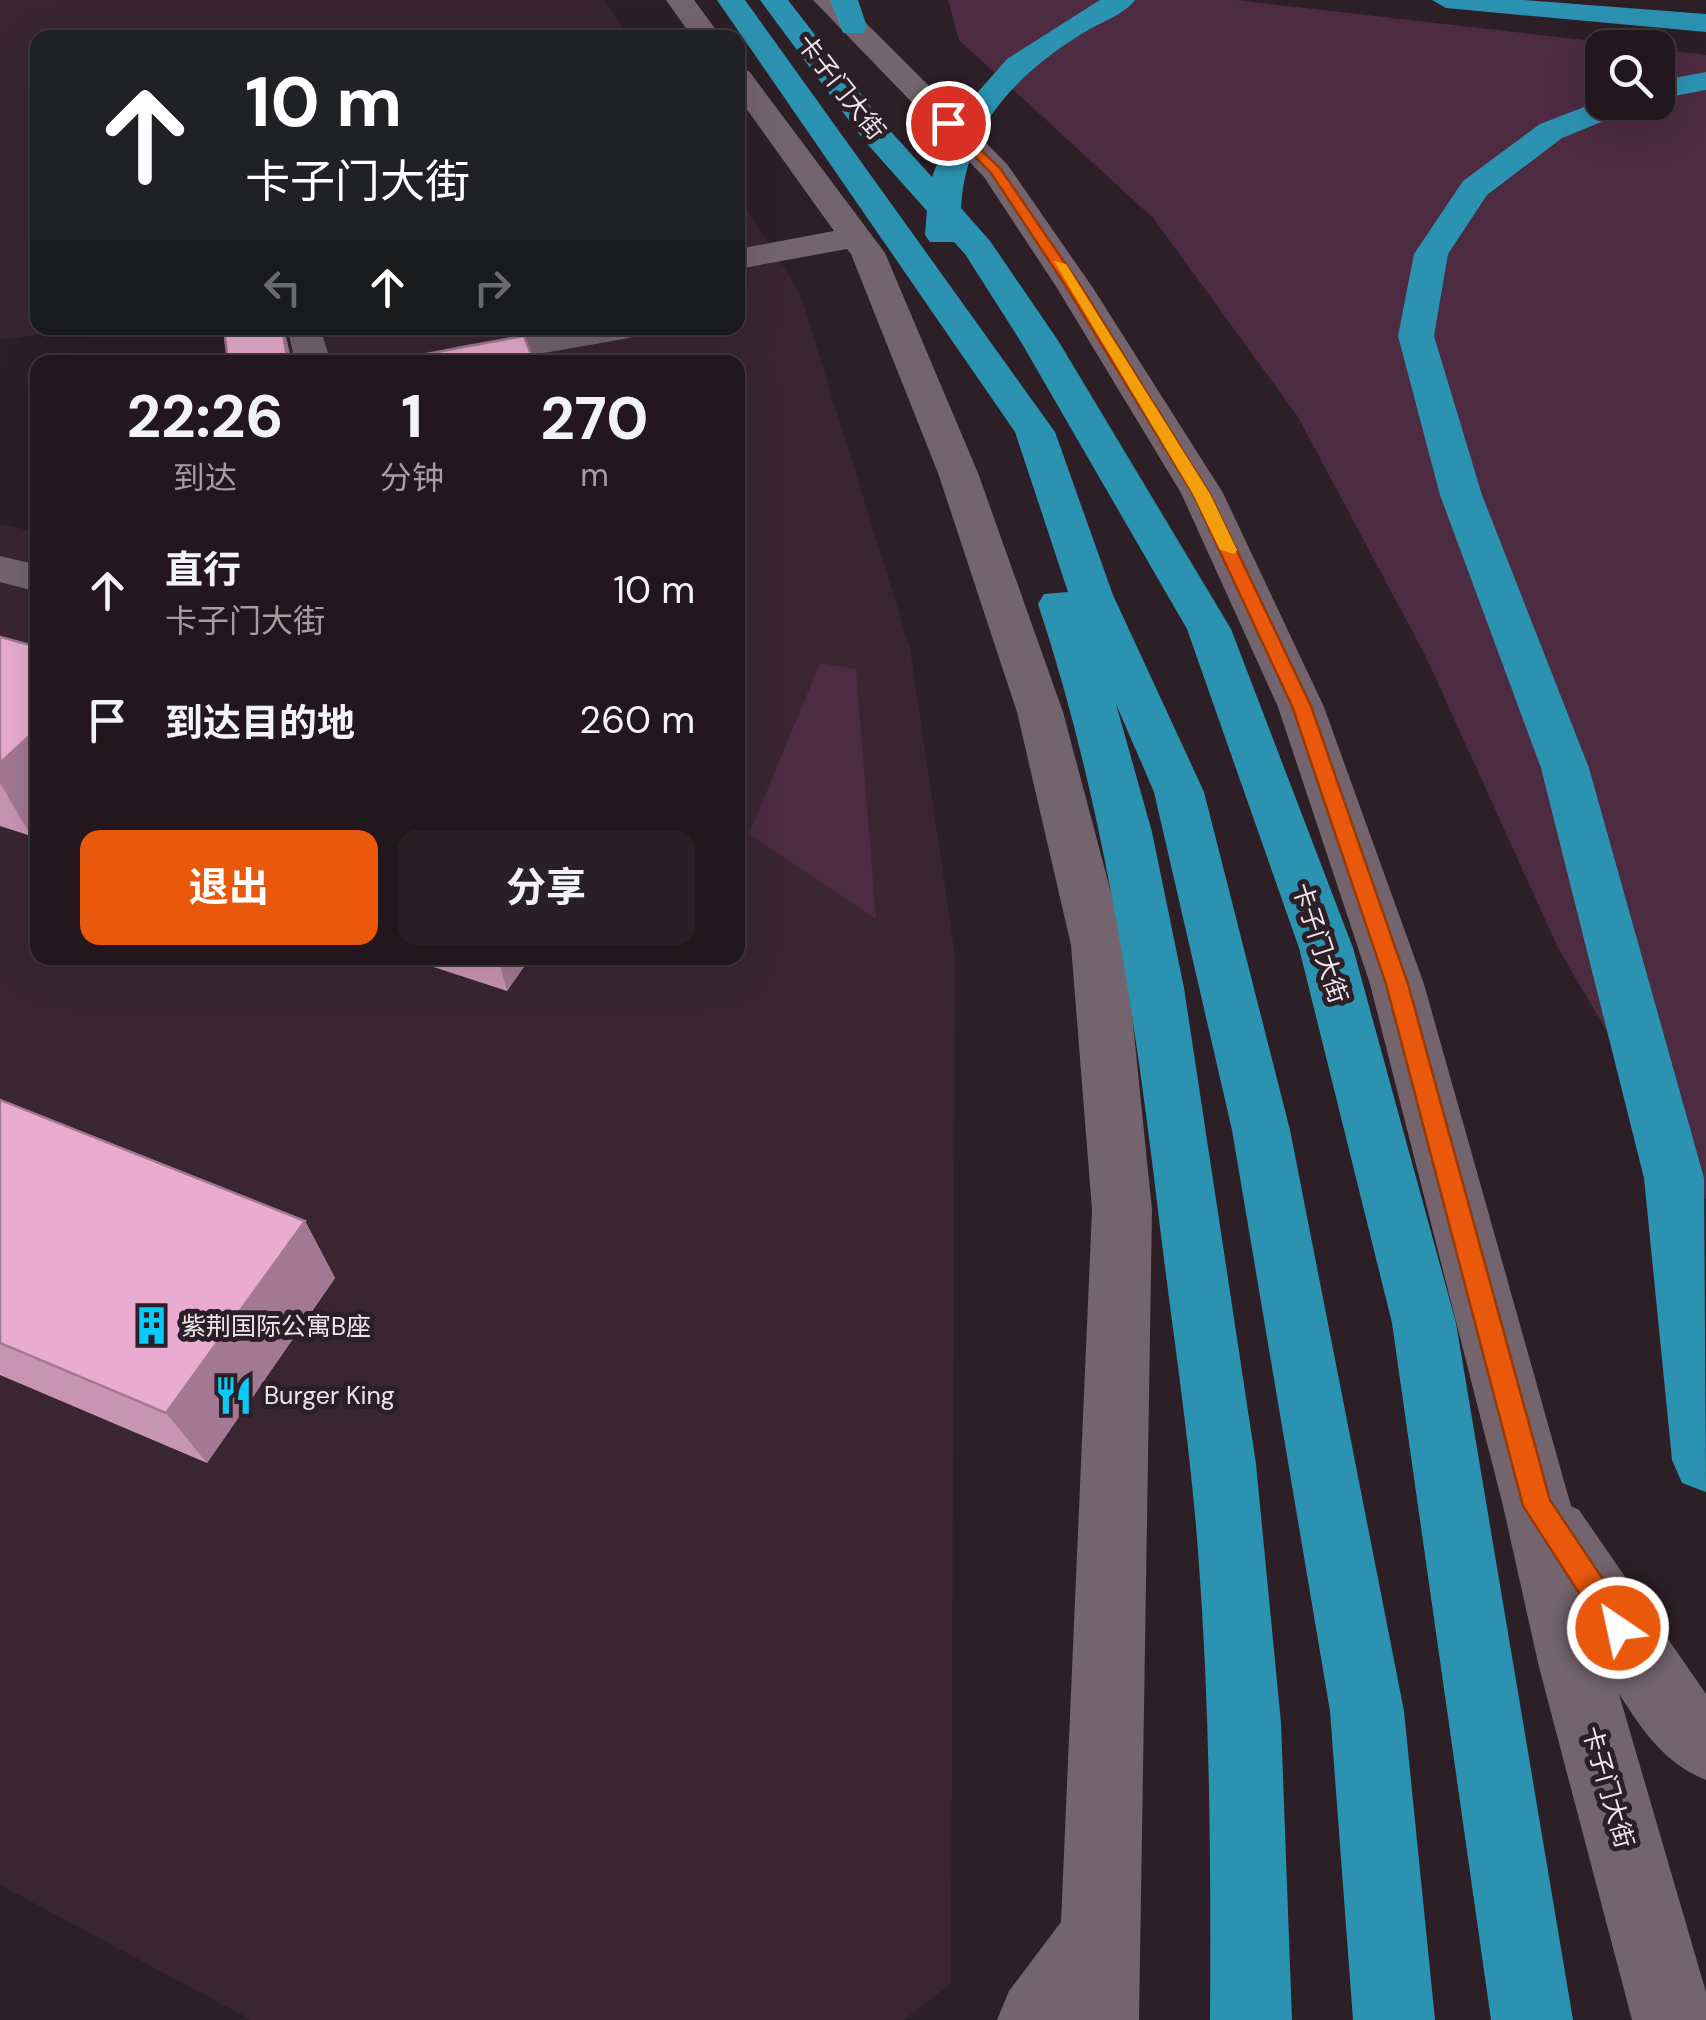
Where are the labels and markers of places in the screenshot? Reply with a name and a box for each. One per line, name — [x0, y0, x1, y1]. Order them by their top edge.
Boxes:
pin — [906, 81, 991, 166]
building icon: 紫荆国际公寓B座 — [130, 1305, 172, 1347]
place label: 紫荆国际公寓B座 — [181, 1310, 371, 1343]
restaurant icon: Burger King — [213, 1374, 255, 1416]
place label: Burger King — [264, 1379, 395, 1412]

